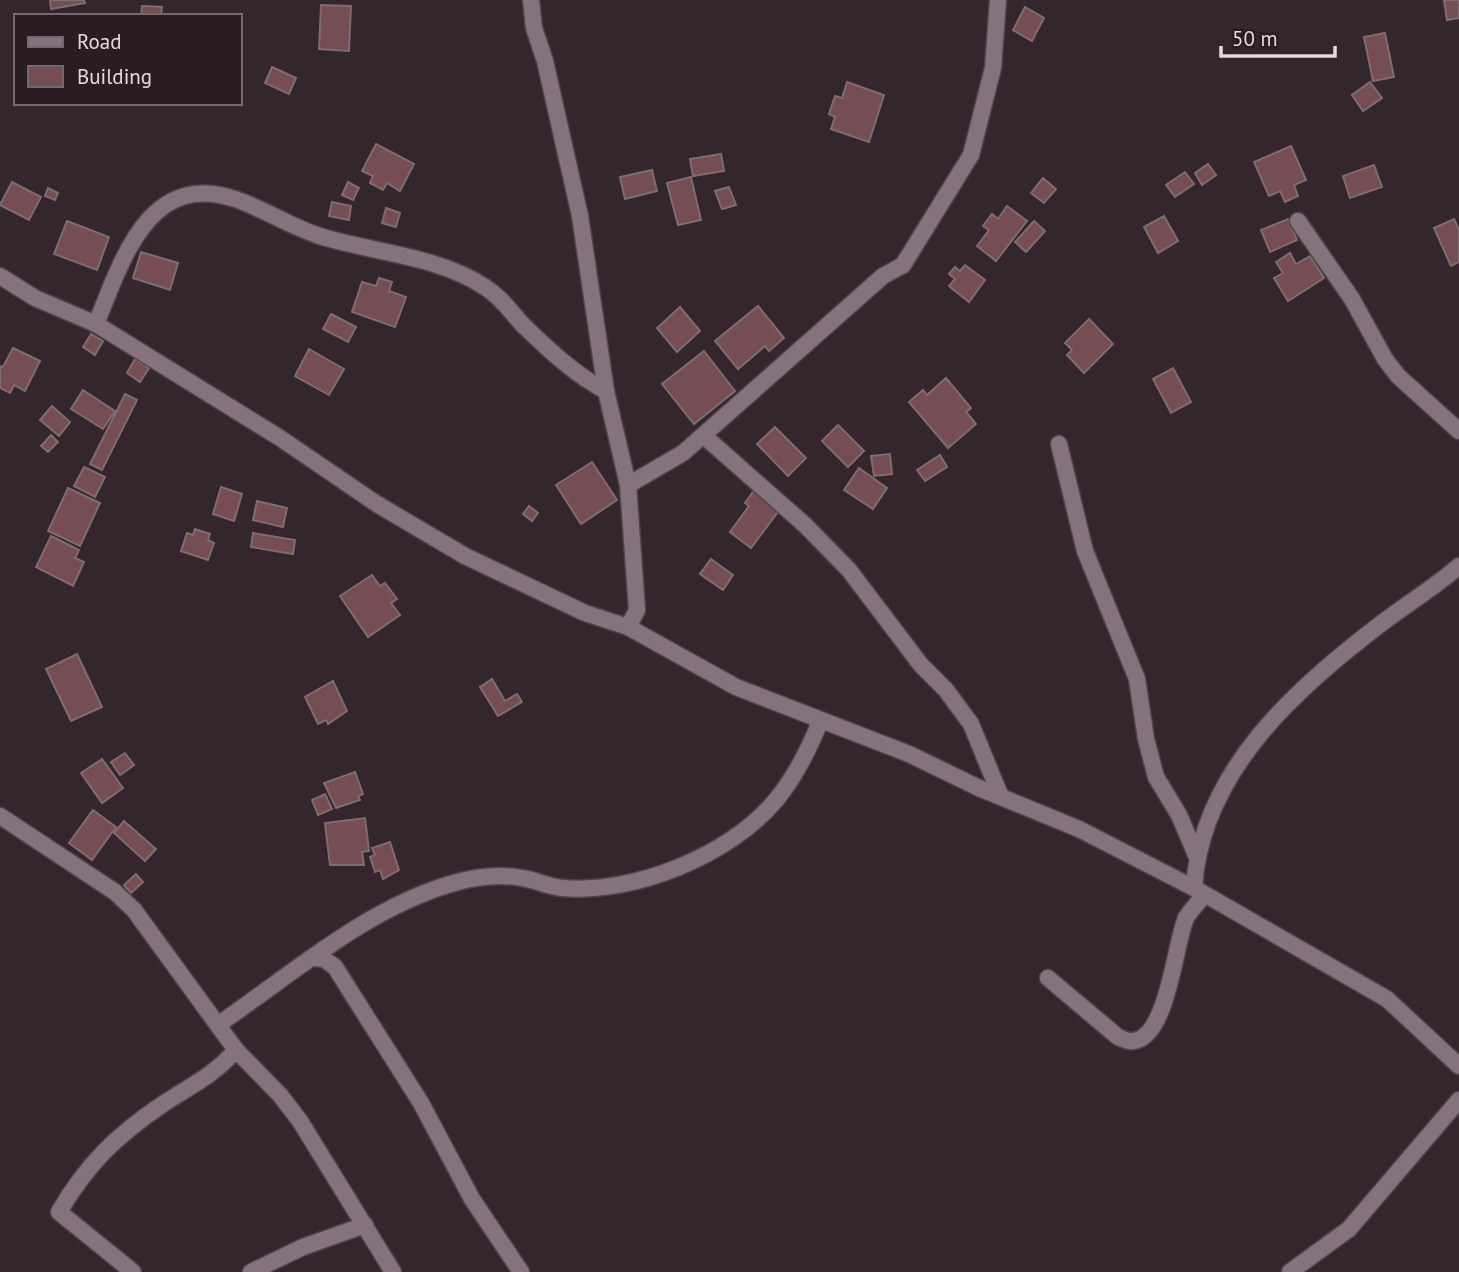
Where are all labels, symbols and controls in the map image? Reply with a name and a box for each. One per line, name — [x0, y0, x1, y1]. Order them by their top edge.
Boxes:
legend — [14, 14, 242, 105]
scale bar — [1221, 14, 1335, 58]
text: 50 m — [1232, 25, 1278, 52]
text: Road — [77, 28, 121, 55]
text: Building — [77, 63, 152, 90]

